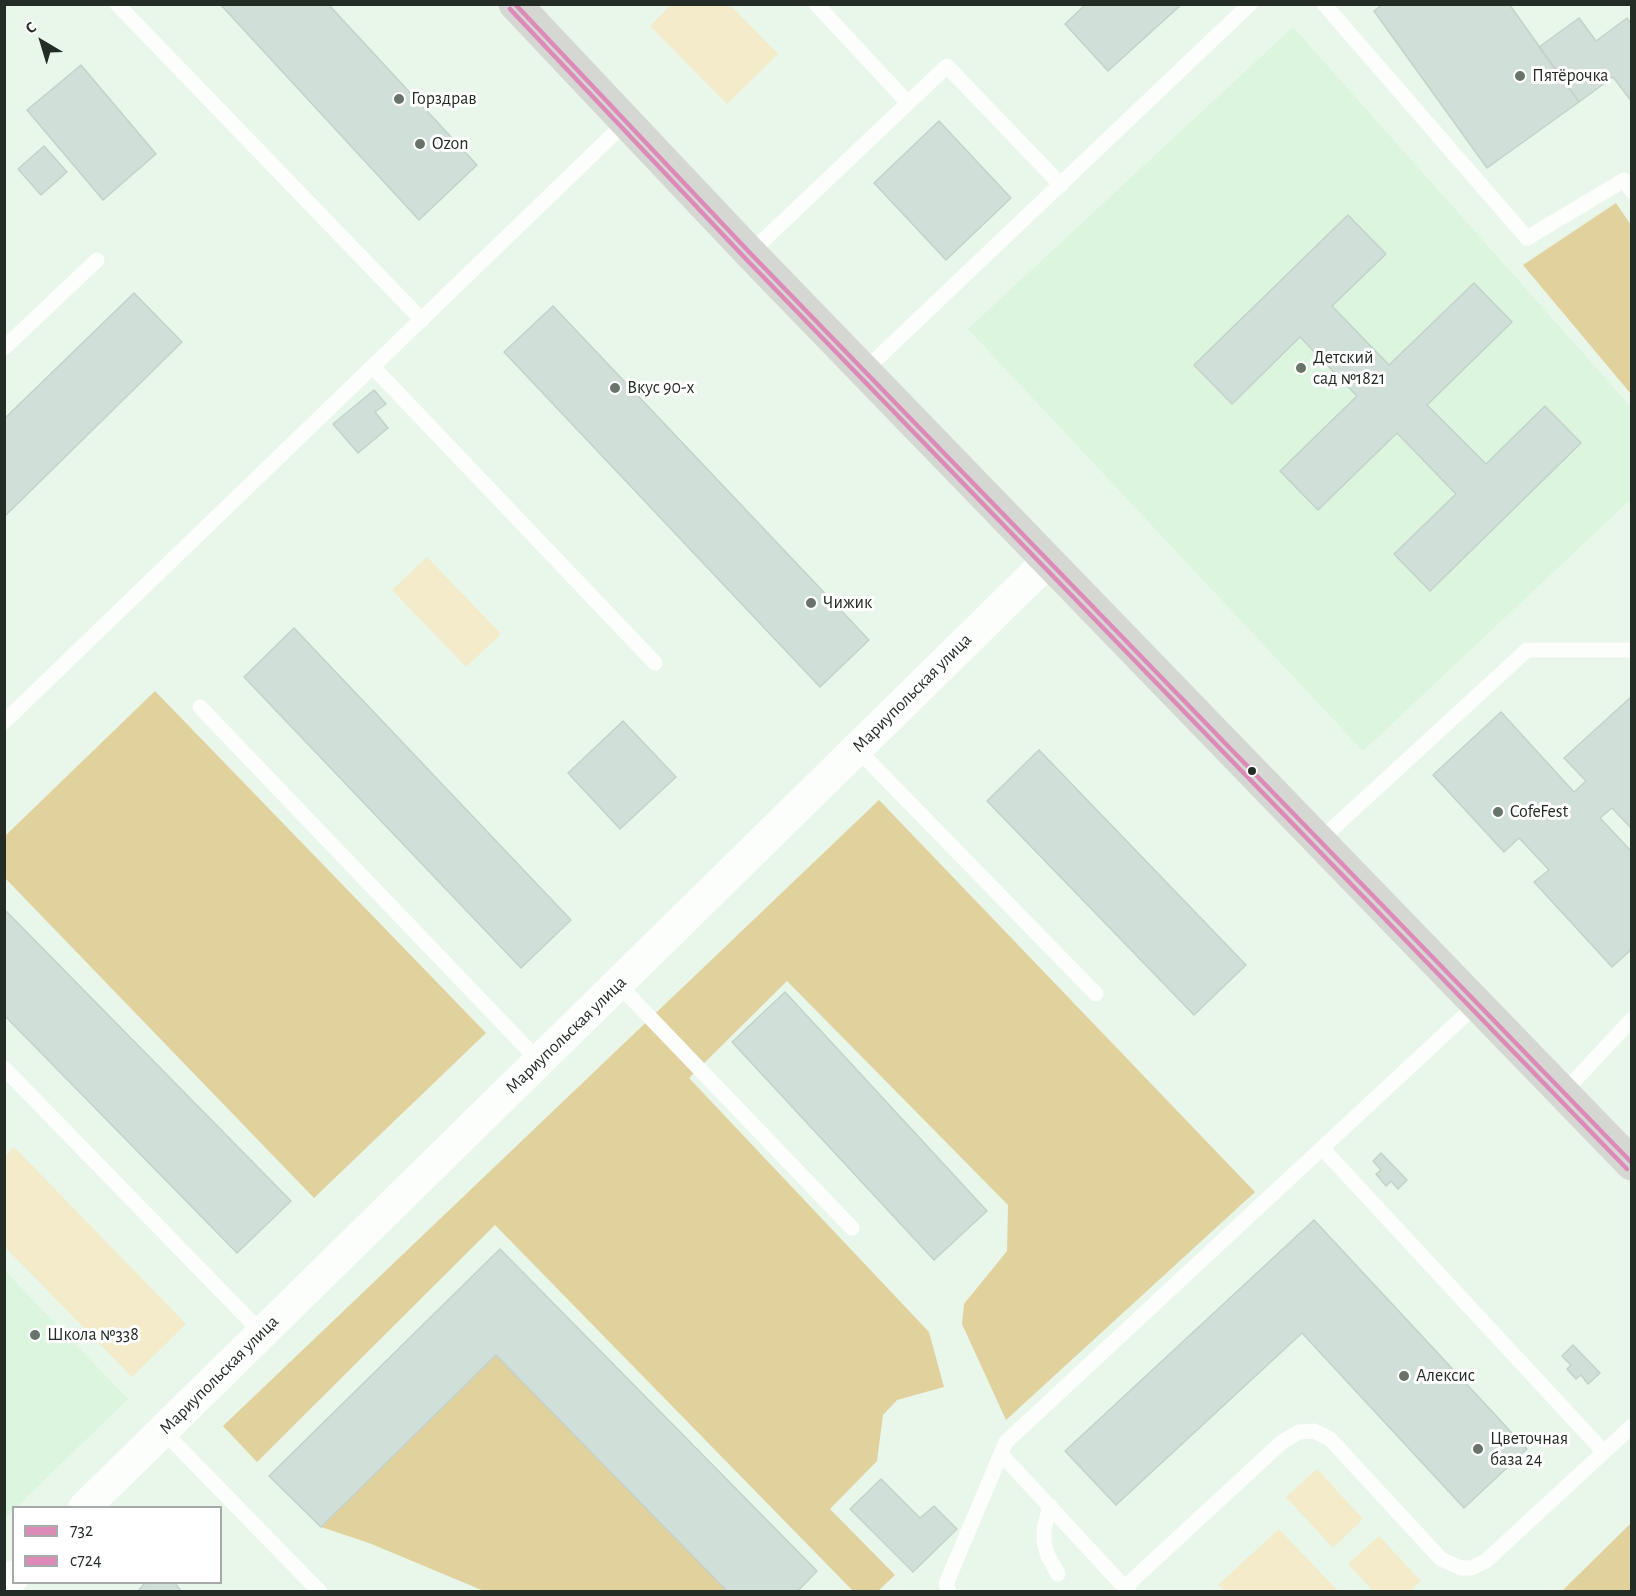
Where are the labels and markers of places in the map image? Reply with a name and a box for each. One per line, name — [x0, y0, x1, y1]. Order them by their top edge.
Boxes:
place label: Пятёрочка — [1532, 65, 1609, 87]
marker: Пятёрочка — [1513, 69, 1527, 83]
place label: Горздрав — [411, 88, 477, 110]
marker: Горздрав — [392, 92, 406, 106]
place label: Ozon — [432, 133, 469, 155]
marker: Ozon — [413, 137, 427, 151]
place label: Детский сад №1821 — [1313, 347, 1385, 389]
marker: Детский сад №1821 — [1294, 361, 1308, 375]
place label: Вкус 90-х — [627, 377, 694, 399]
marker: Вкус 90-х — [608, 381, 622, 395]
place label: Чижик — [823, 592, 872, 614]
marker: Чижик — [804, 596, 818, 610]
unlabelled marker — [1246, 765, 1258, 777]
place label: CofeFest — [1510, 801, 1568, 823]
marker: CofeFest — [1491, 805, 1505, 819]
place label: Школа №338 — [47, 1324, 139, 1346]
marker: Школа №338 — [28, 1328, 42, 1342]
place label: Алексис — [1416, 1365, 1475, 1387]
marker: Алексис — [1397, 1369, 1411, 1383]
place label: Цветочная база 24 — [1490, 1428, 1568, 1470]
marker: Цветочная база 24 — [1471, 1442, 1485, 1456]

